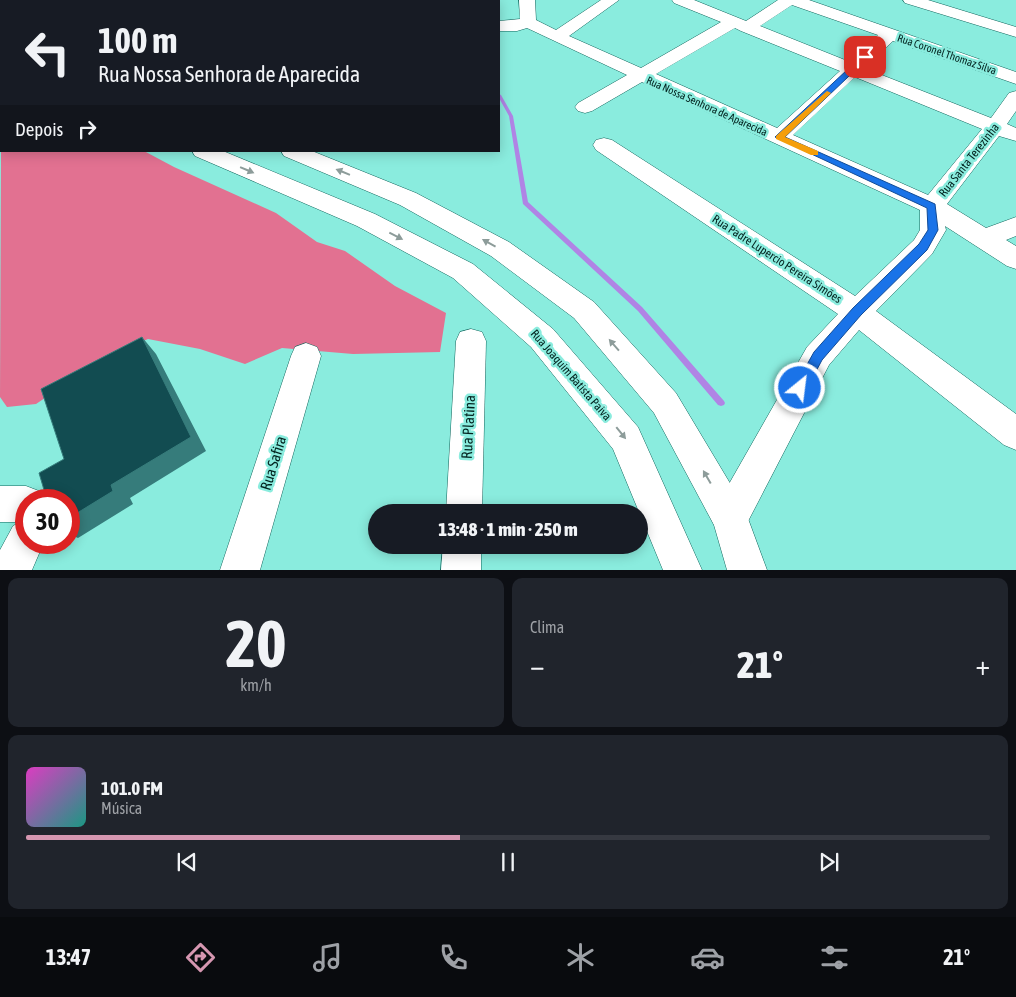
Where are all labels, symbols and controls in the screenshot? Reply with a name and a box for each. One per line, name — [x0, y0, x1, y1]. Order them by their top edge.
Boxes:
icon: left — [15, 20, 80, 85]
text: 100 m — [98, 20, 177, 60]
street label: Rua Coronel Thomaz Silva — [896, 31, 998, 77]
pin — [844, 36, 886, 78]
icon: arrive — [851, 43, 879, 71]
text: Rua Nossa Senhora de Aparecida — [98, 61, 360, 87]
street label: Rua Nossa Senhora de Aparecida — [645, 74, 769, 138]
icon: right — [73, 115, 101, 143]
text: Depois — [15, 118, 63, 140]
street label: Rua Santa Terezinha — [936, 120, 1002, 200]
one-way arrow — [240, 167, 254, 175]
one-way arrow — [335, 168, 350, 176]
street label: Rua Padre Lupercio Pereira Simões — [710, 212, 844, 306]
one-way arrow — [389, 232, 403, 240]
one-way arrow — [482, 238, 496, 247]
street label: Rua Joaquim Batista Paiva — [528, 327, 614, 423]
one-way arrow — [608, 339, 620, 351]
position arrow — [773, 361, 825, 413]
street label: Rua Platina — [458, 395, 478, 459]
one-way arrow — [615, 426, 626, 439]
street label: Rua Safira — [257, 434, 289, 492]
one-way arrow — [702, 471, 711, 484]
speed limit sign: 30 — [15, 489, 80, 554]
text: 13:48 · 1 min · 250 m — [438, 518, 578, 540]
text: 20 — [225, 606, 287, 681]
text: Clima — [530, 618, 564, 636]
text: 21° — [737, 643, 783, 686]
text: − — [530, 649, 545, 681]
text: + — [975, 649, 990, 681]
text: km/h — [240, 676, 272, 694]
text: 101.0 FM — [101, 777, 163, 799]
text: Música — [101, 799, 142, 817]
icon: previous — [173, 848, 201, 876]
icon: pause — [494, 848, 522, 876]
icon: next — [815, 848, 843, 876]
icon: directions — [183, 940, 218, 975]
icon: music — [310, 940, 345, 975]
icon: phone — [436, 940, 471, 975]
icon: climate — [563, 940, 598, 975]
icon: car — [690, 940, 725, 975]
icon: filters — [817, 940, 852, 975]
text: 13:47 — [46, 944, 91, 970]
text: 21° — [943, 944, 970, 970]

